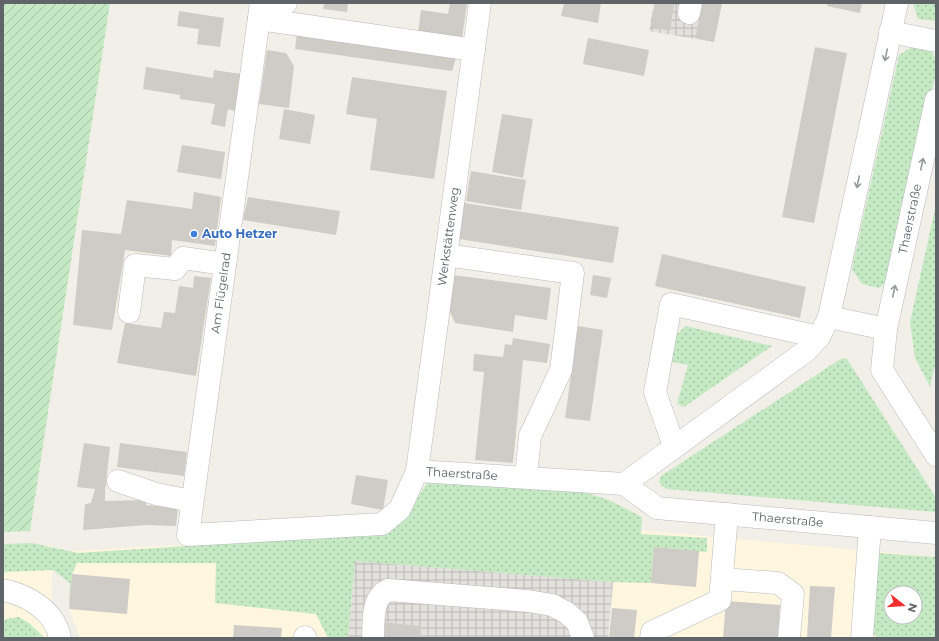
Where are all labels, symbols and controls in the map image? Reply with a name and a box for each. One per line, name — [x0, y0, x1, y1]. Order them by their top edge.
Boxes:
one-way arrow — [881, 48, 889, 61]
one-way arrow — [918, 158, 926, 171]
one-way arrow — [854, 175, 862, 188]
street label: Thaerstraße — [895, 182, 924, 255]
street label: Werkstättenweg — [434, 186, 462, 287]
place label: Auto Hetzer — [201, 226, 277, 241]
marker: Auto Hetzer — [189, 229, 199, 239]
street label: Am Flügelrad — [207, 251, 234, 334]
one-way arrow — [891, 285, 899, 298]
street label: Thaerstraße — [426, 464, 498, 483]
street label: Thaerstraße — [751, 509, 824, 530]
north arrow — [883, 585, 923, 625]
text: N — [905, 602, 921, 614]

